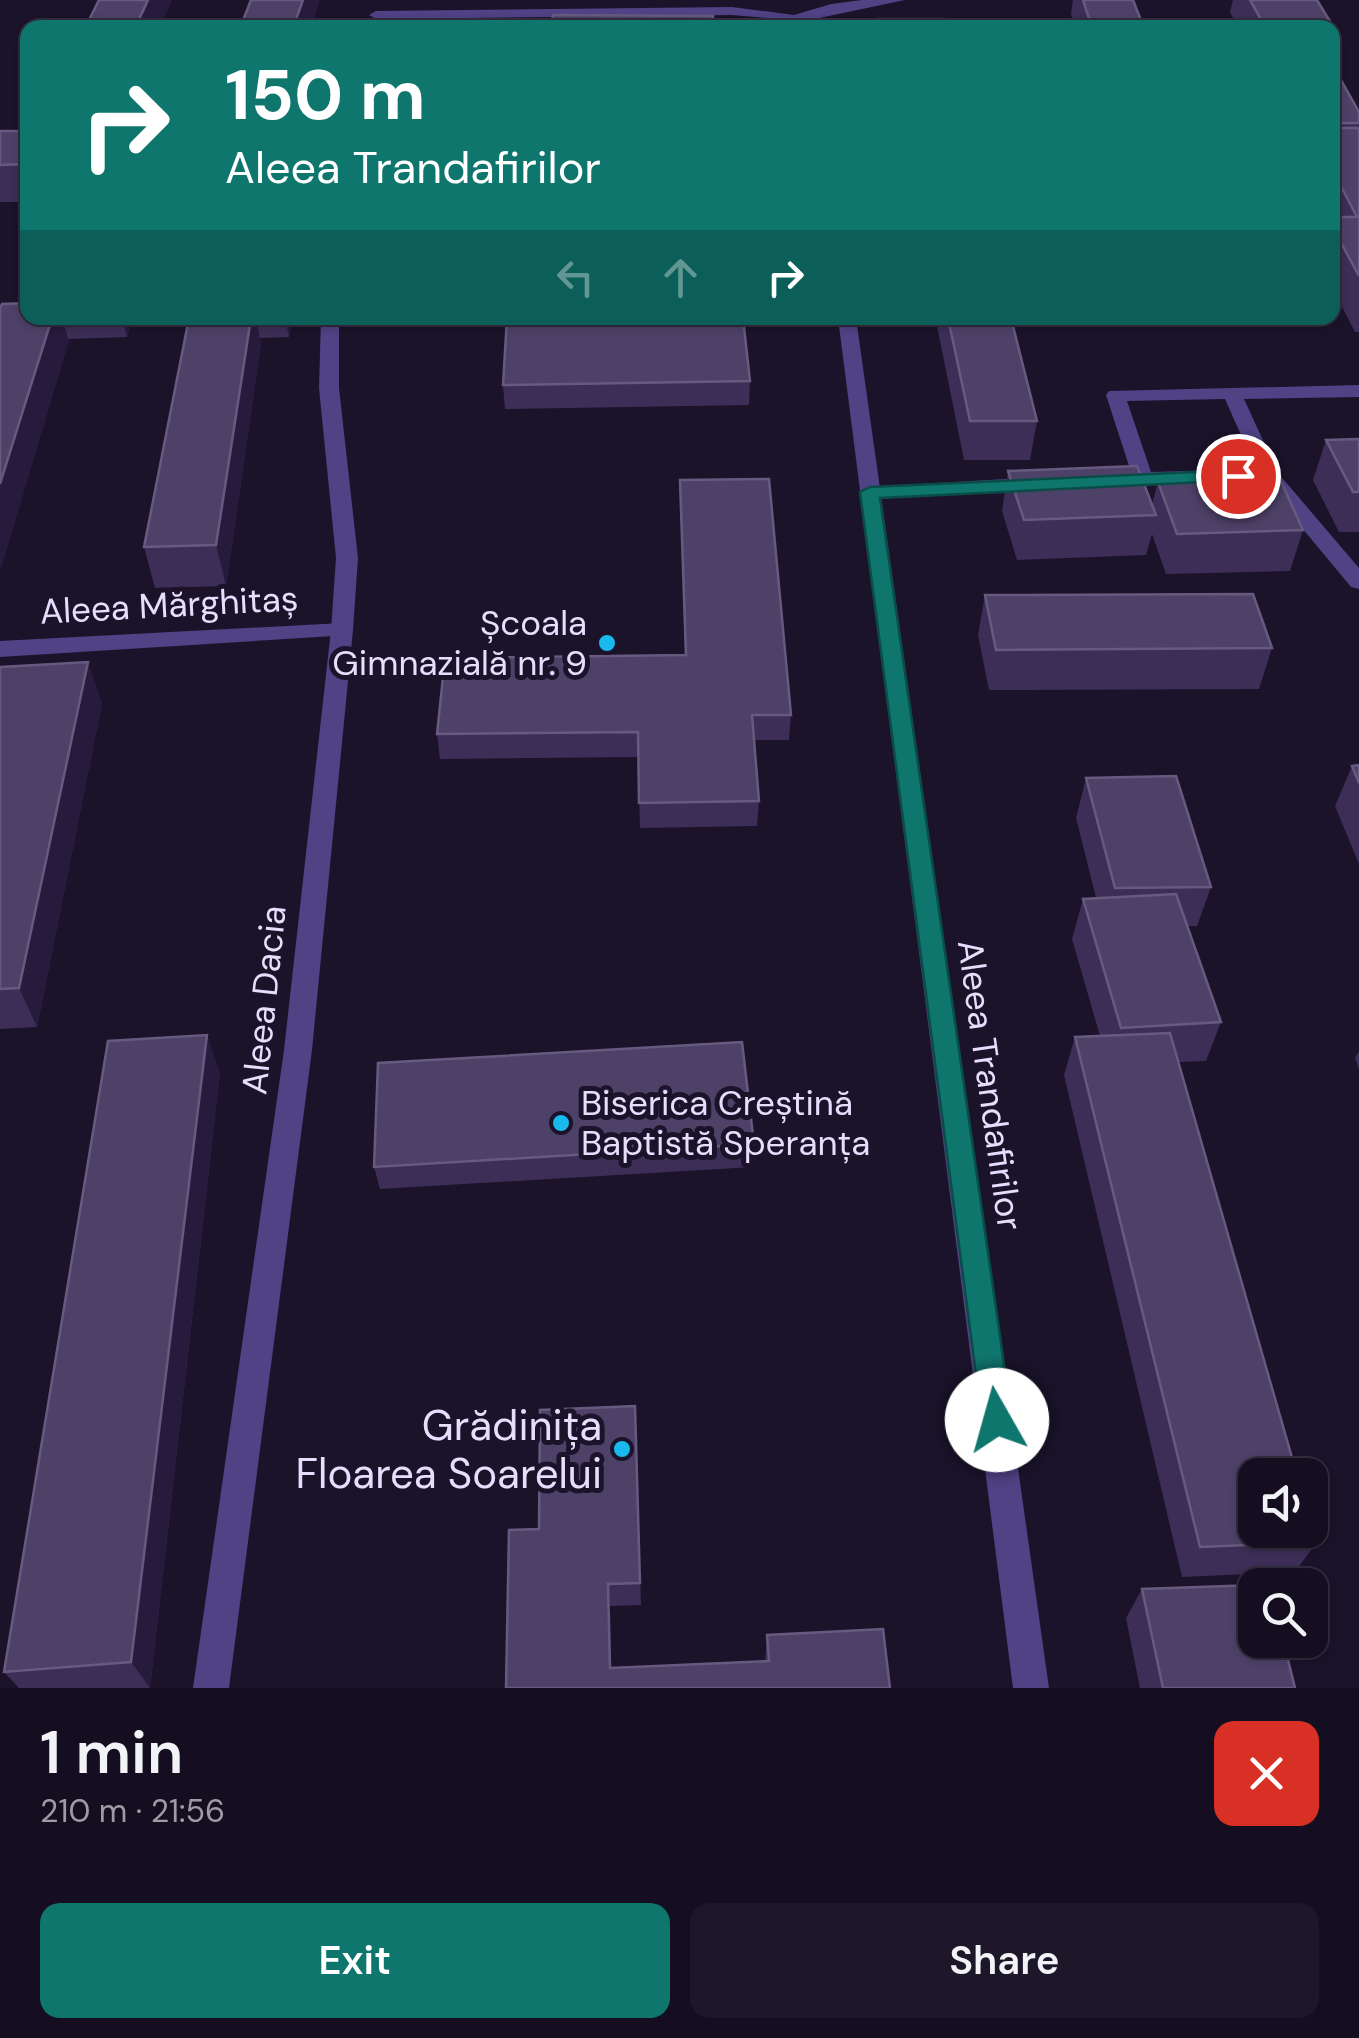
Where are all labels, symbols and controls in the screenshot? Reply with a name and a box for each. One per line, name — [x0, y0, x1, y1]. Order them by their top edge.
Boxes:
text: 150 m — [225, 50, 426, 141]
icon: right — [60, 60, 190, 190]
text: Aleea Trandafirilor — [225, 138, 601, 197]
icon: left — [548, 250, 603, 305]
icon: ahead — [653, 250, 708, 305]
icon: right — [758, 250, 813, 305]
pin — [1196, 434, 1281, 519]
icon: arrive — [1211, 449, 1266, 504]
street label: Aleea Mărghitaș — [39, 575, 299, 635]
place label: Școala Gimnazială nr. 9 — [332, 600, 587, 686]
marker: Școala Gimnazială nr. 9 — [596, 632, 618, 654]
street label: Aleea Dacia — [231, 903, 297, 1097]
street label: Aleea Trandafirilor — [947, 937, 1033, 1233]
place label: Biserica Creștină Baptistă Speranța — [581, 1080, 870, 1166]
marker: Biserica Creștină Baptistă Speranța — [550, 1112, 572, 1134]
position arrow — [945, 1368, 1049, 1472]
place label: Grădinița Floarea Soarelui — [296, 1398, 602, 1501]
marker: Grădinița Floarea Soarelui — [611, 1438, 633, 1460]
map controls — [1238, 1458, 1328, 1658]
button: sound — [1238, 1458, 1328, 1548]
button: search — [1238, 1568, 1328, 1658]
text: 1 min — [40, 1713, 183, 1792]
button: close — [1214, 1721, 1319, 1826]
text: 210 m · 21:56 — [40, 1790, 225, 1832]
button: Exit — [40, 1903, 670, 2018]
button: Share — [690, 1903, 1319, 2018]

